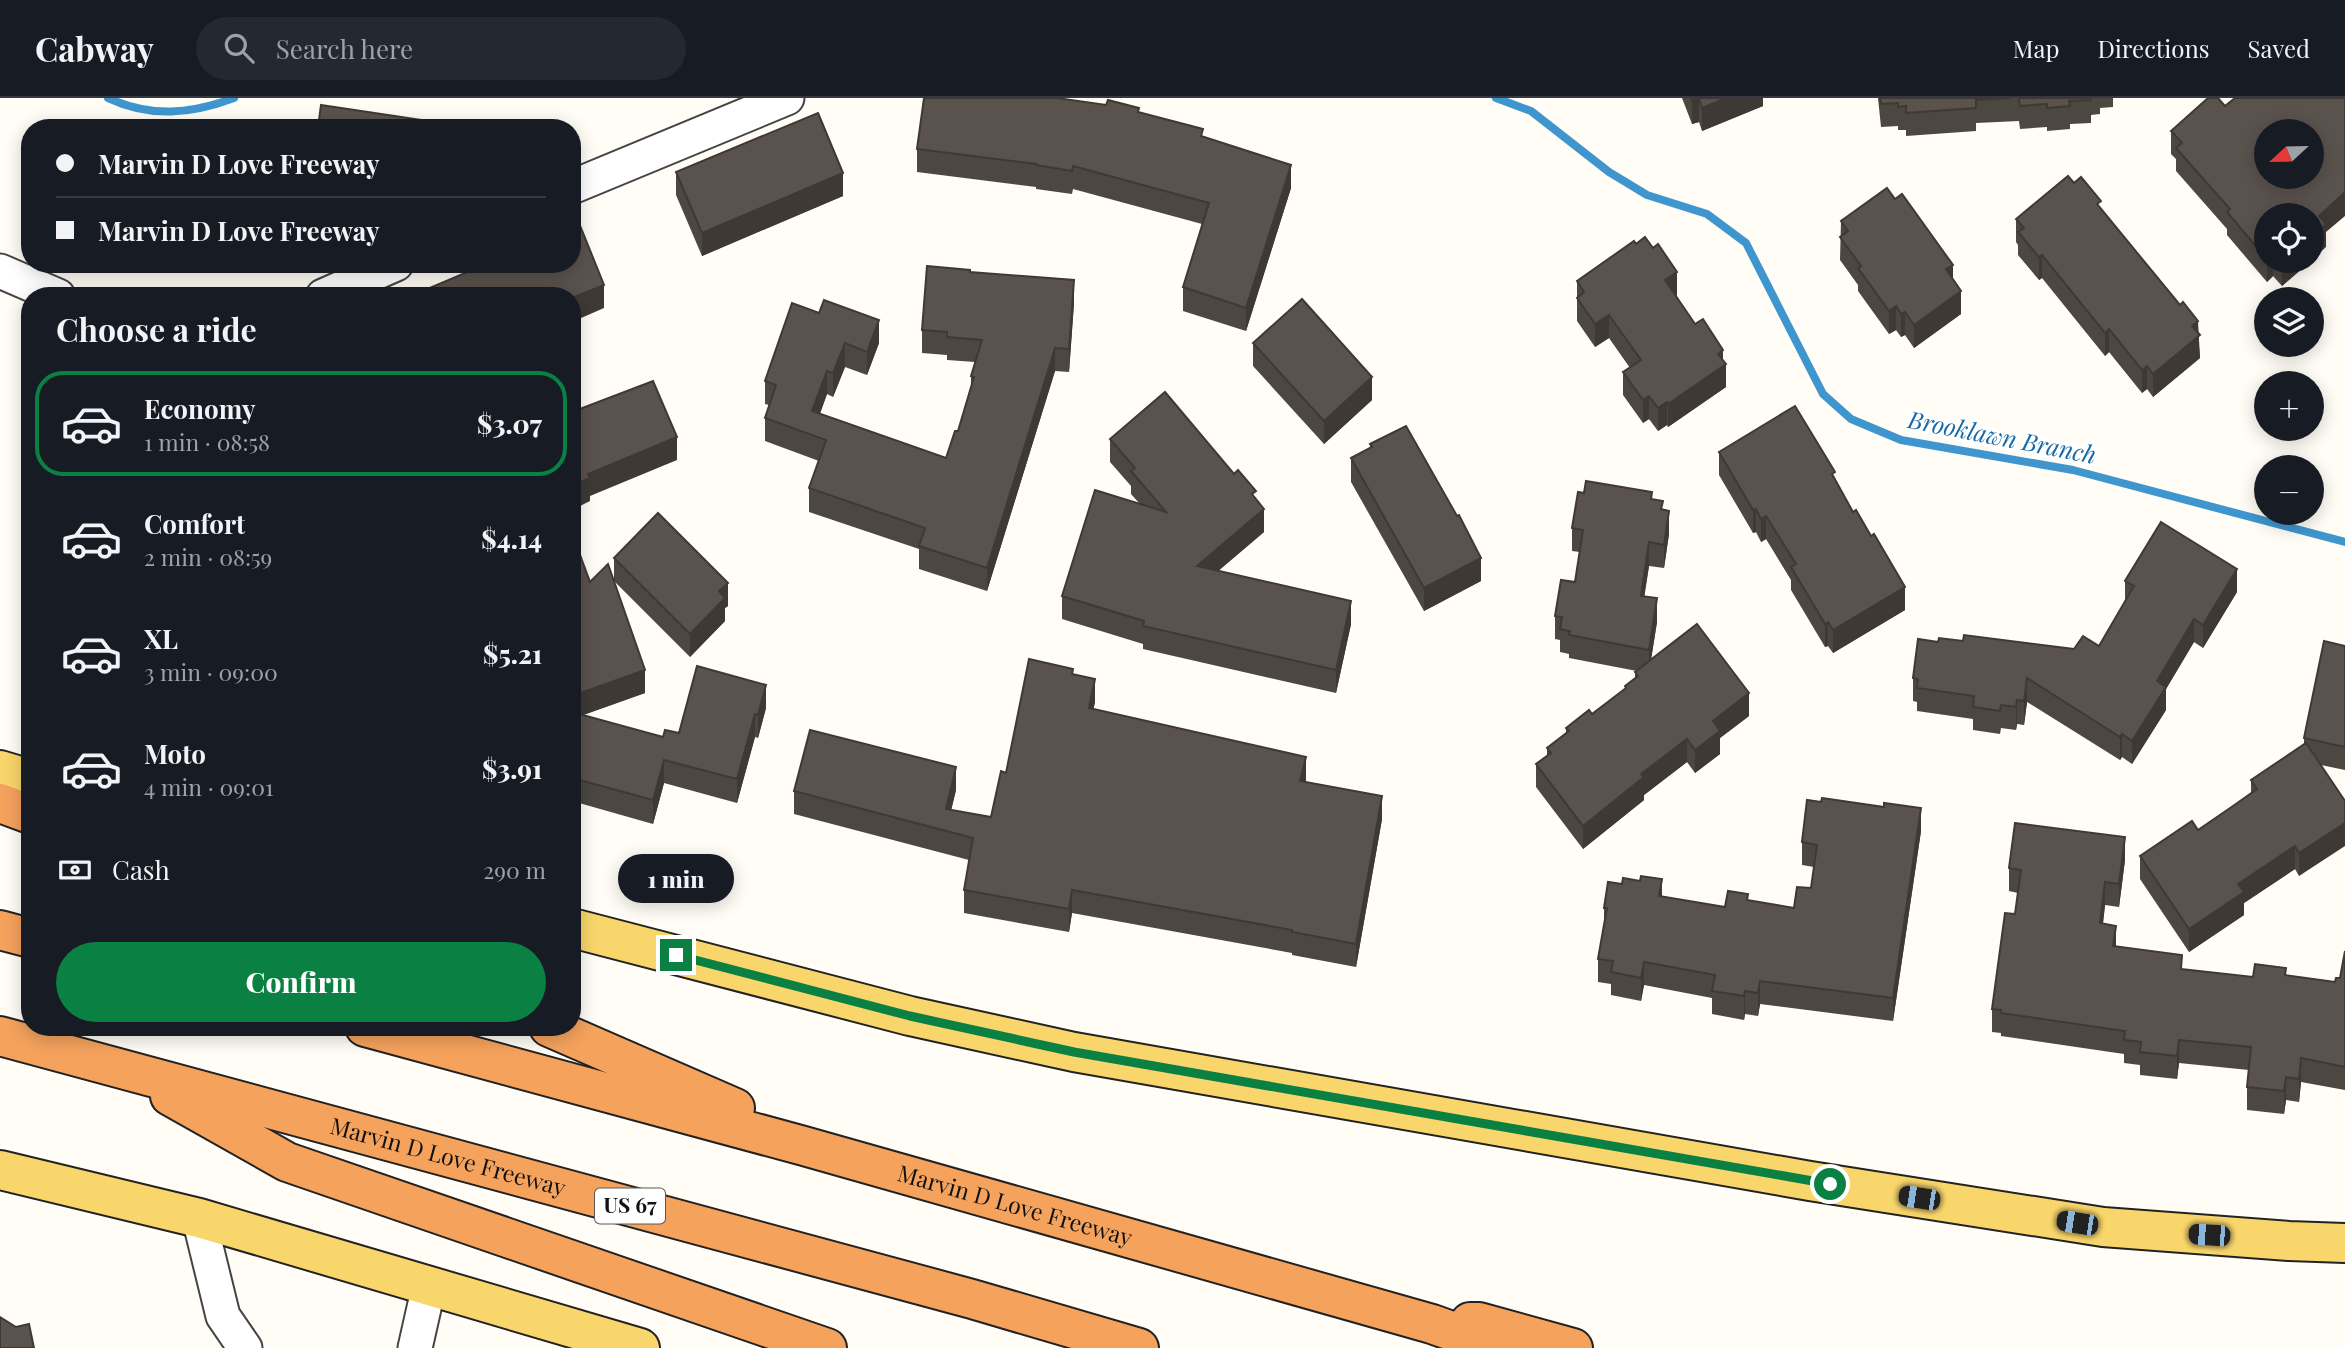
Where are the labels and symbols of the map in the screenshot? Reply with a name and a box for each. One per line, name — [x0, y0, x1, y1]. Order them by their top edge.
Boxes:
north arrow — [2254, 119, 2324, 189]
water label: Brooklawn Branch — [1905, 402, 2099, 470]
callout: 1 min — [618, 854, 734, 902]
route end — [660, 939, 692, 971]
street label: Marvin D Love Freeway — [327, 1109, 570, 1202]
street label: Marvin D Love Freeway — [894, 1156, 1137, 1252]
route start — [1814, 1168, 1846, 1200]
car — [1897, 1184, 1942, 1212]
road number: US 67 — [595, 1188, 665, 1224]
car — [2055, 1209, 2100, 1237]
car — [2188, 1223, 2231, 1247]

